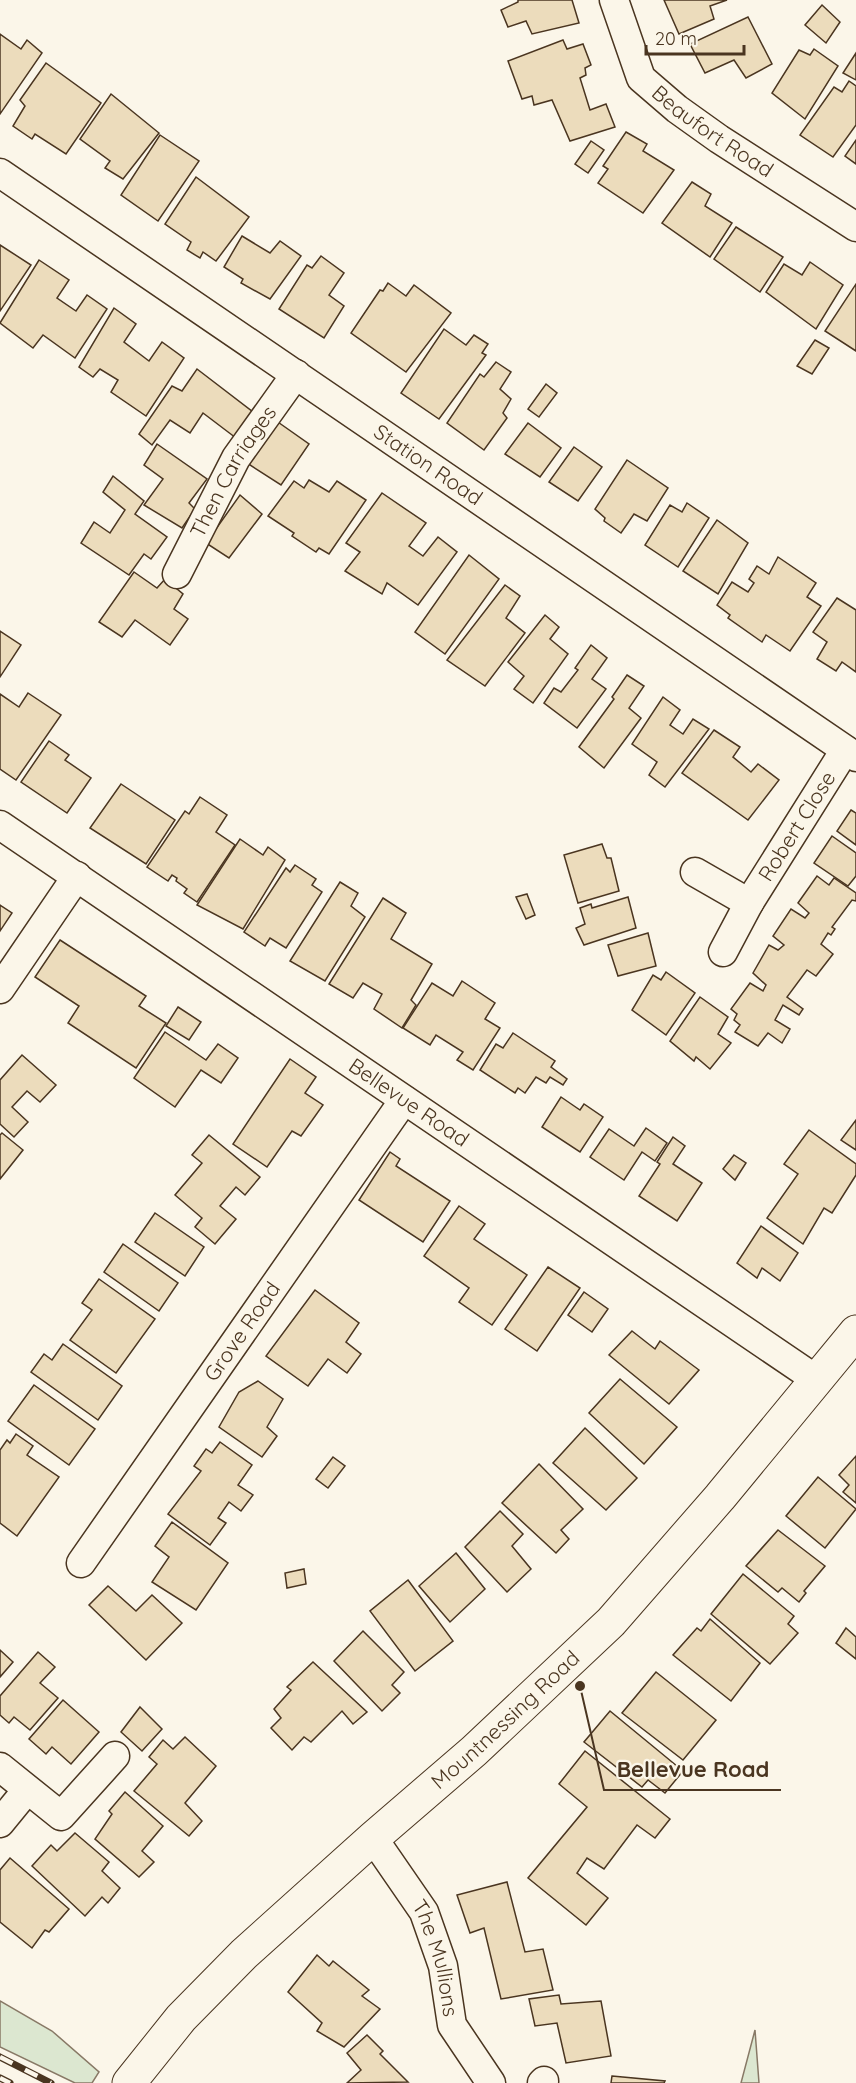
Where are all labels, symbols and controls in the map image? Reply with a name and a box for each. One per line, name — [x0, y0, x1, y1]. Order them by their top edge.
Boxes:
scale bar — [646, 18, 744, 56]
text: 20 m — [655, 27, 697, 50]
street label: Beaufort Road — [647, 79, 778, 182]
street label: Then Carriages — [184, 400, 281, 541]
street label: Station Road — [369, 418, 488, 510]
street label: Robert Close — [752, 766, 840, 886]
street label: Bellevue Road — [344, 1052, 474, 1152]
street label: Grove Road — [198, 1276, 285, 1386]
street label: Mountnessing Road — [425, 1645, 585, 1794]
callout: Bellevue Road — [604, 1750, 781, 1790]
text: Bellevue Road — [617, 1755, 769, 1783]
street label: The Mullions — [407, 1894, 465, 2018]

